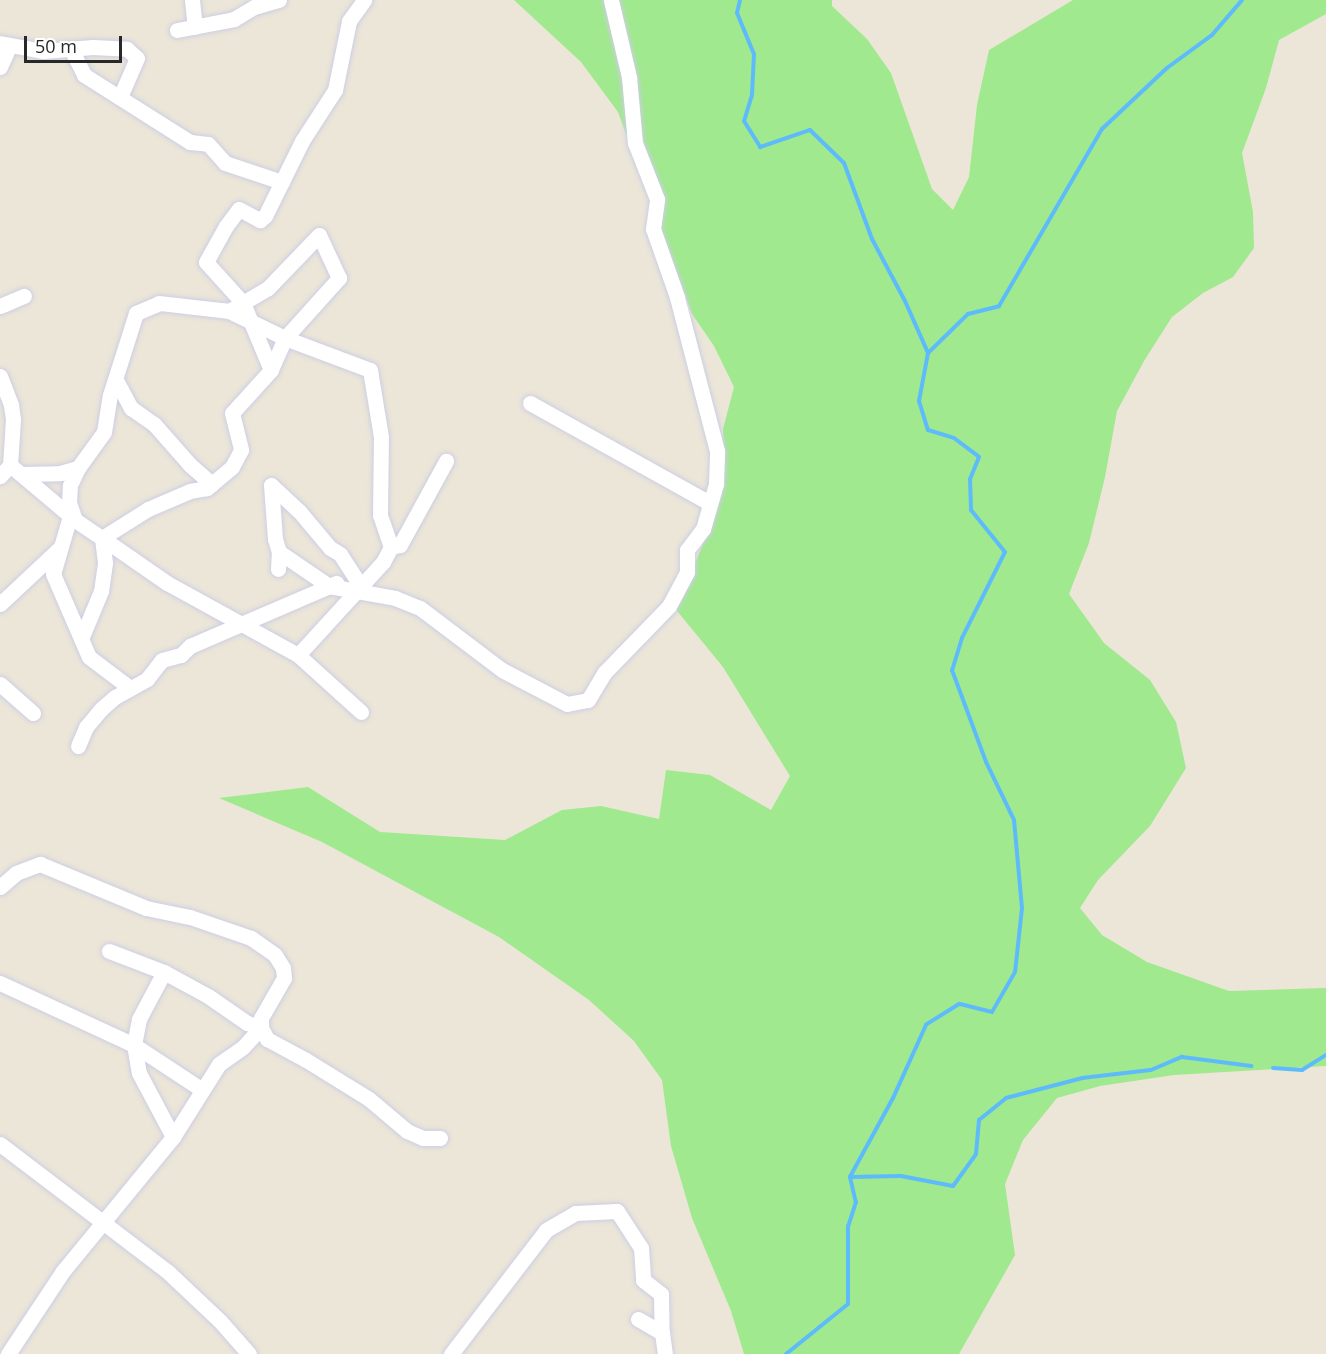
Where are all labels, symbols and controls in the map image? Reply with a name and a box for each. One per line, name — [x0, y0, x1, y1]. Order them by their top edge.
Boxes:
scale bar — [27, 24, 124, 62]
text: 50 m — [35, 34, 77, 58]

